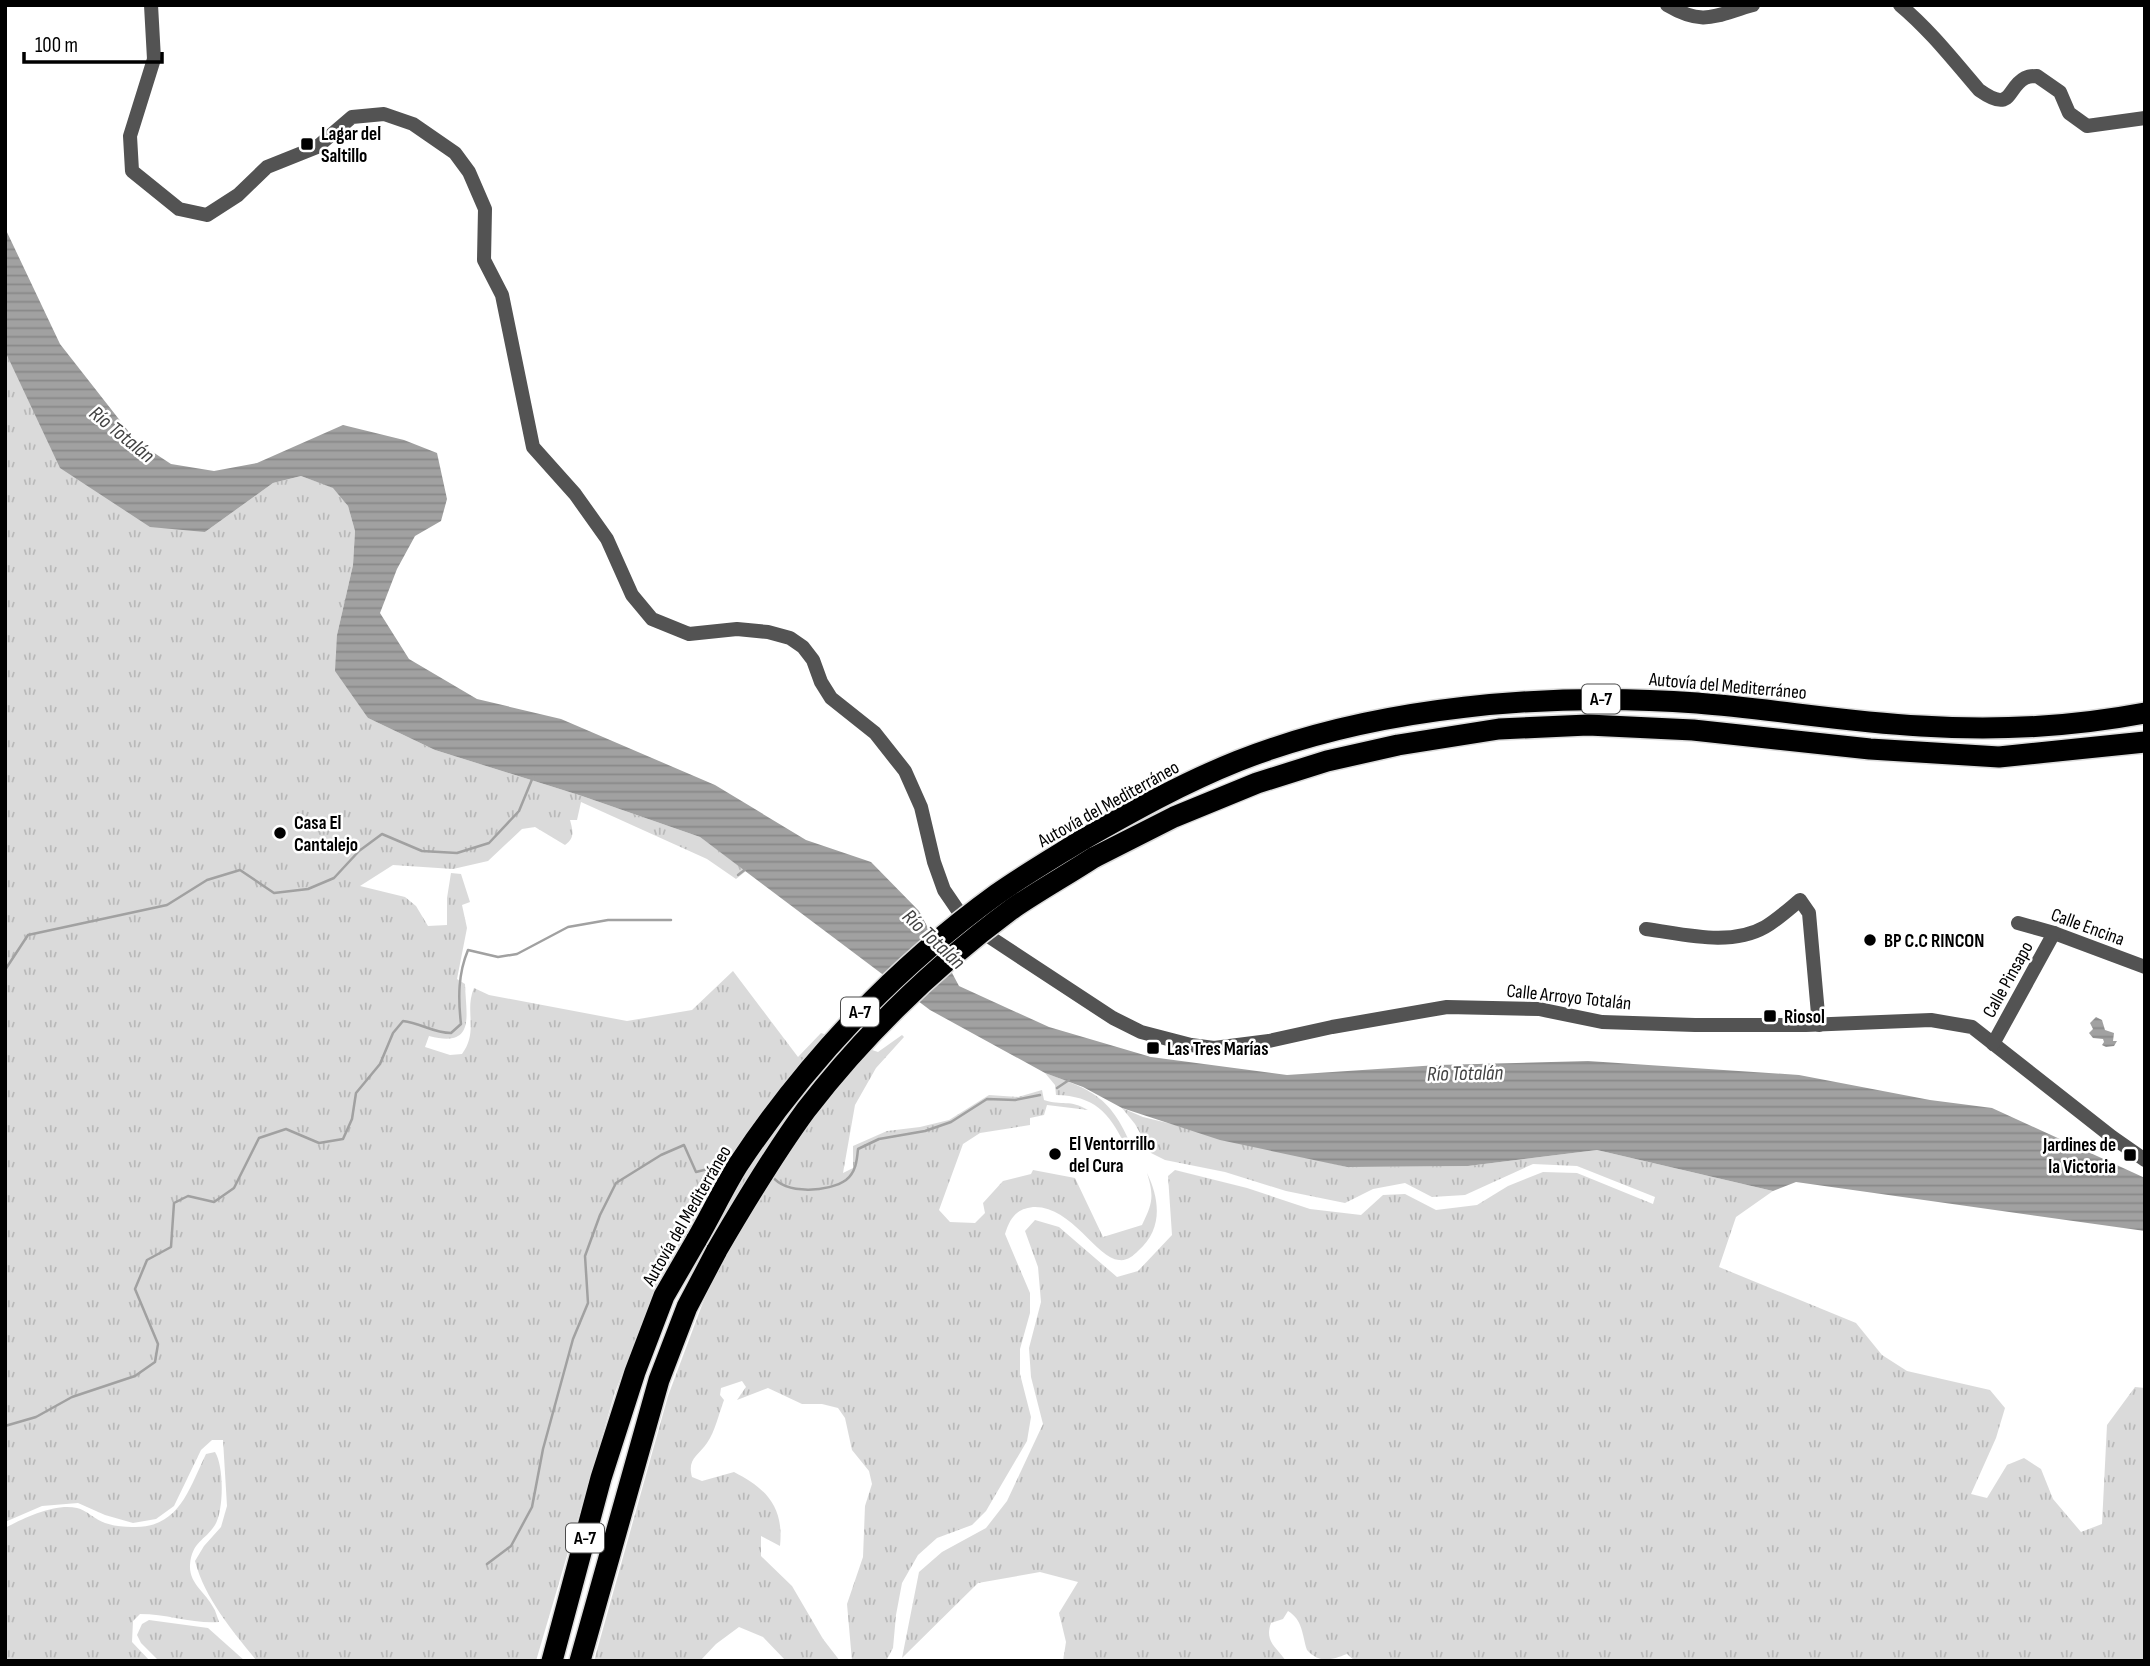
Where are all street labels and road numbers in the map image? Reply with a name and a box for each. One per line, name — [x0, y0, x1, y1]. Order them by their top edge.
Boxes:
street label: Autovía del Mediterráneo — [1647, 668, 1808, 705]
road number: A-7 — [1582, 684, 1620, 714]
street label: Autovía del Mediterráneo — [1033, 756, 1183, 853]
street label: Calle Encina — [2048, 904, 2127, 951]
street label: Calle Pinsapo — [1978, 938, 2039, 1022]
street label: Calle Arroyo Totalán — [1505, 980, 1632, 1015]
road number: A-7 — [841, 998, 879, 1027]
street label: Autovía del Mediterráneo — [637, 1142, 737, 1291]
road number: A-7 — [566, 1524, 604, 1553]

